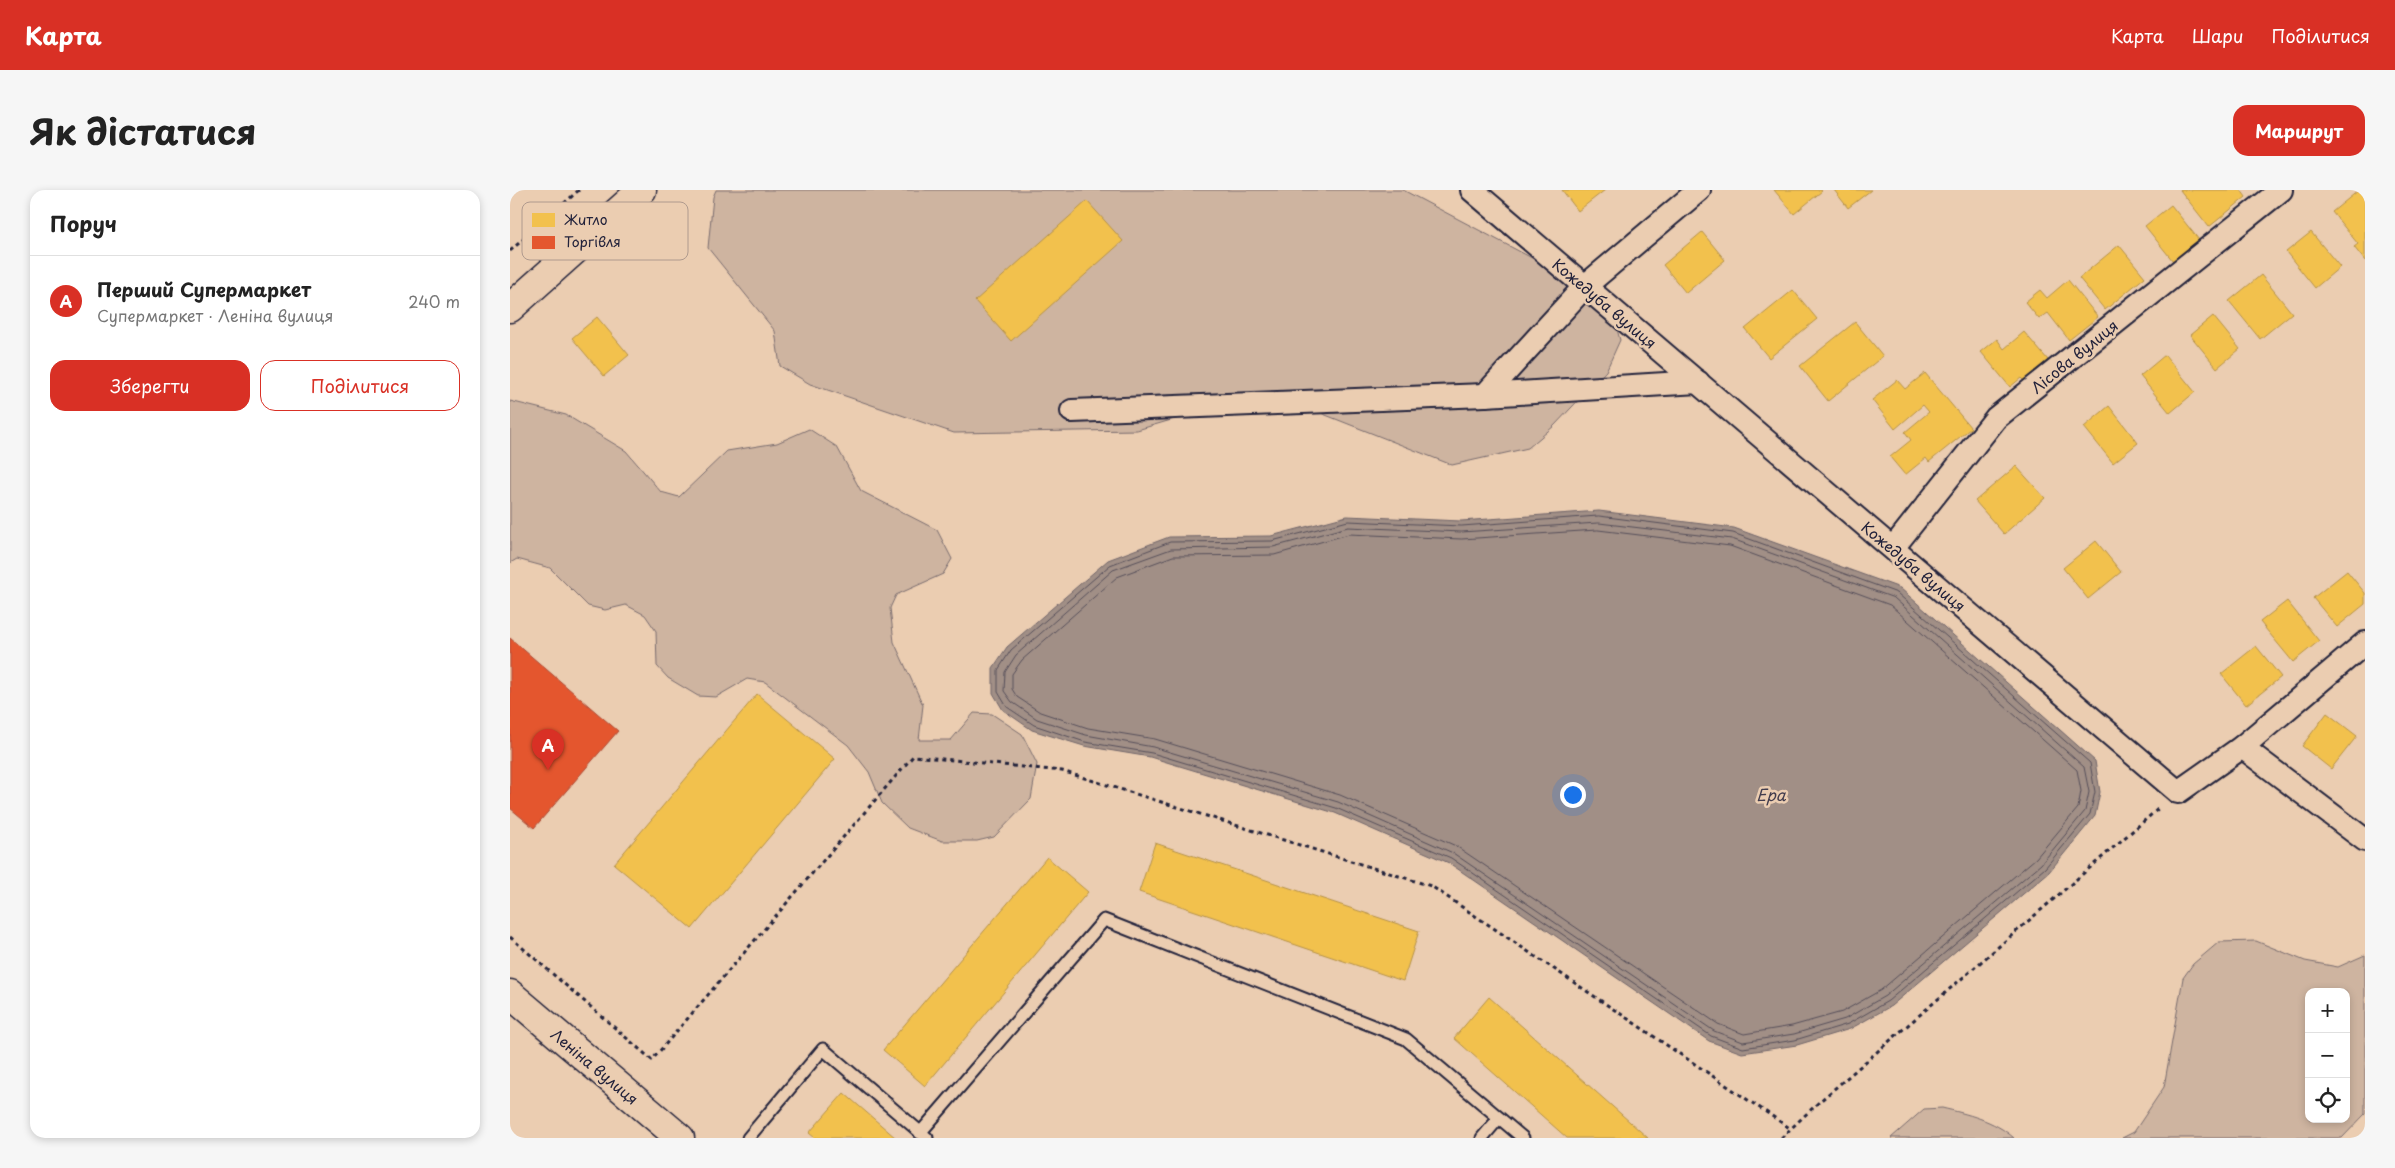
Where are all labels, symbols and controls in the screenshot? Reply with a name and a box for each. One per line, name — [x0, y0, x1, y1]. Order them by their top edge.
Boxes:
text: Карта — [25, 17, 102, 53]
text: Карта — [2111, 22, 2164, 49]
text: Шари — [2192, 22, 2244, 49]
text: Поділитися — [2272, 22, 2370, 49]
text: Як дістатися — [30, 104, 256, 157]
button: Маршрут — [2233, 105, 2365, 156]
legend — [522, 202, 688, 260]
text: Поруч — [50, 207, 117, 239]
text: Житло — [564, 209, 608, 230]
text: Торгівля — [564, 231, 621, 252]
street label: Кожедуба вулиця — [1548, 252, 1662, 354]
text: Перший Супермаркет — [97, 275, 311, 303]
text: A — [60, 289, 72, 313]
text: 240 m — [408, 289, 460, 313]
text: Супермаркет · Леніна вулиця — [97, 303, 333, 327]
street label: Лісова вулиця — [2025, 314, 2123, 398]
button: Зберегти — [50, 360, 250, 411]
button: Поділитися — [260, 360, 460, 411]
street label: Кожедуба вулиця — [1857, 515, 1971, 617]
pin: A — [532, 729, 564, 770]
your location — [1560, 782, 1586, 808]
water label: Ера — [1756, 782, 1787, 806]
map controls — [2305, 988, 2350, 1123]
button: + — [2305, 988, 2350, 1033]
street label: Леніна вулиця — [546, 1022, 644, 1110]
button: − — [2305, 1033, 2350, 1078]
button: locate — [2305, 1078, 2350, 1123]

